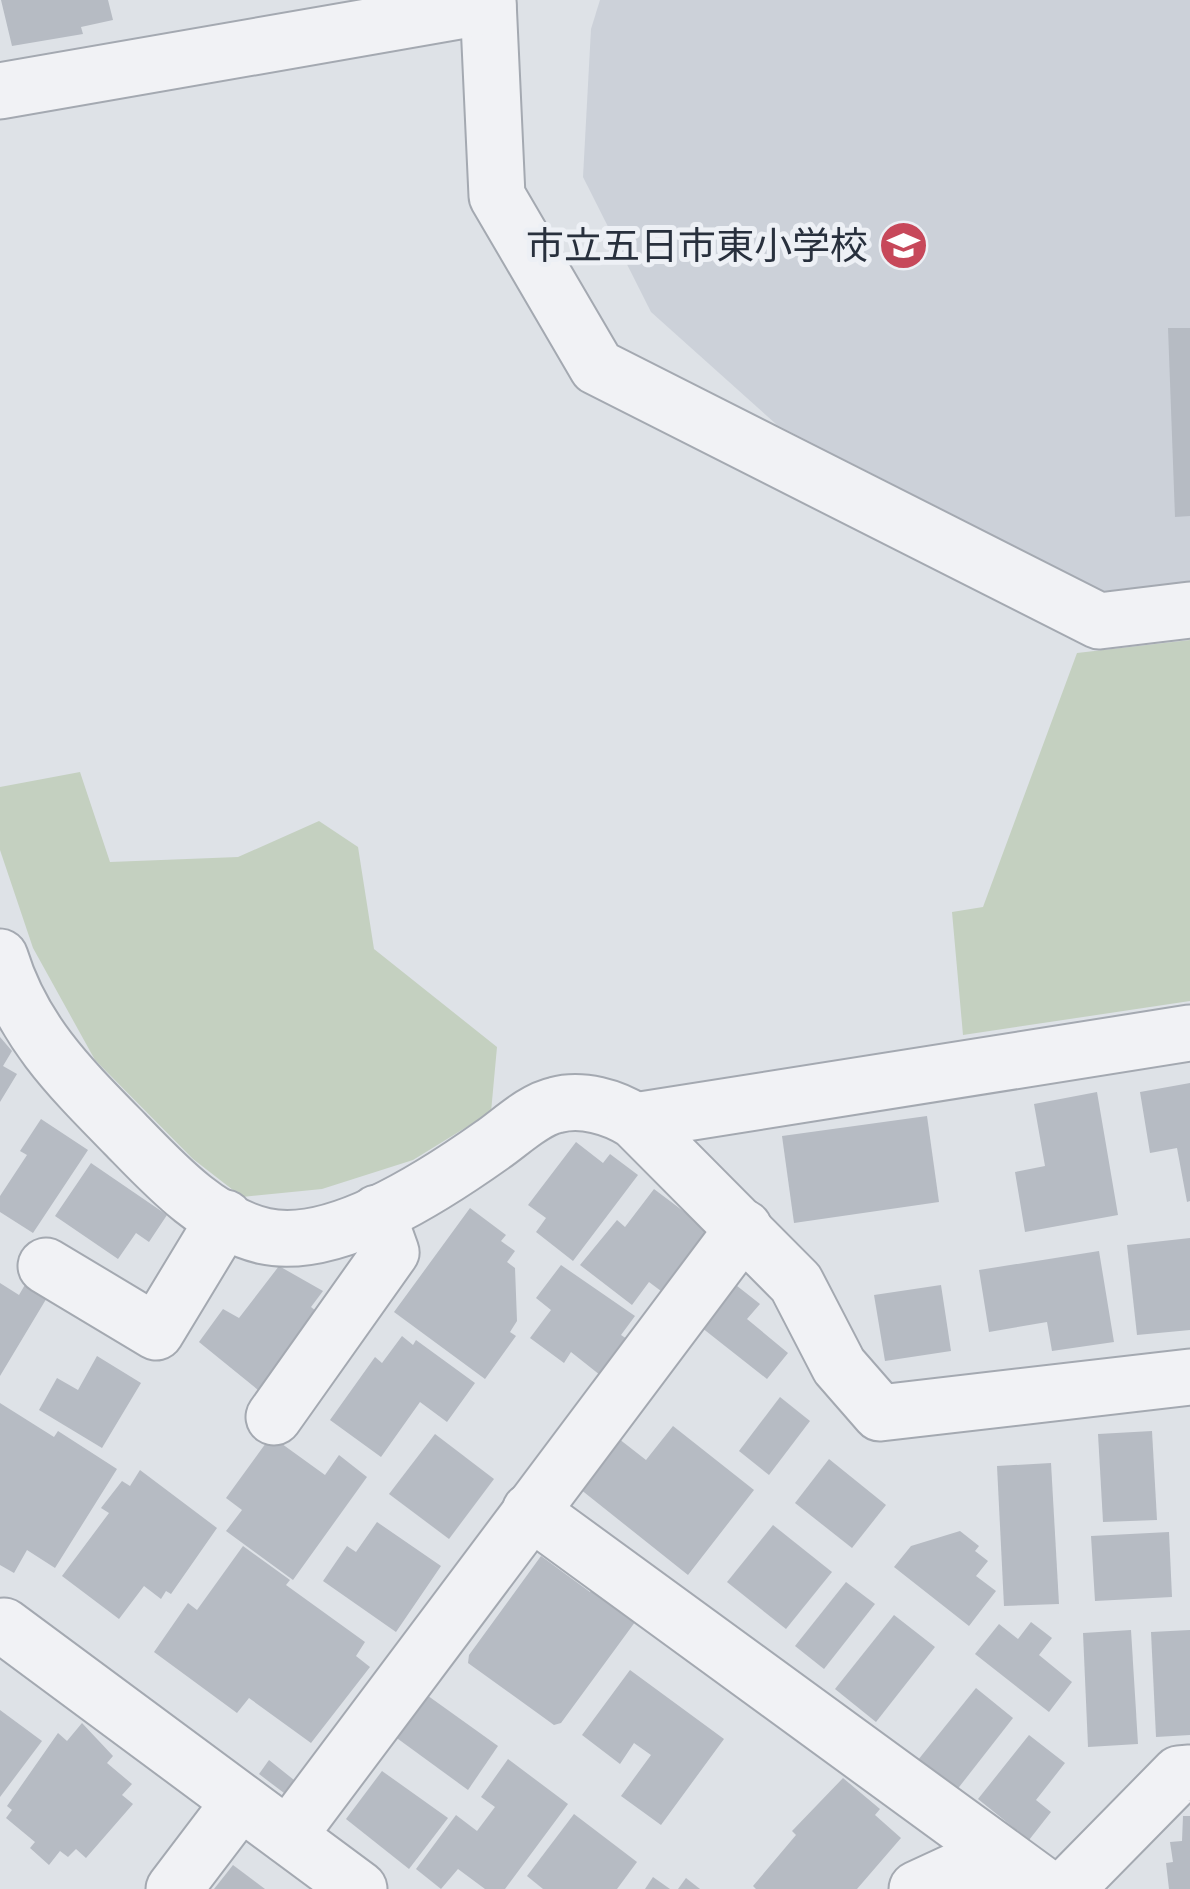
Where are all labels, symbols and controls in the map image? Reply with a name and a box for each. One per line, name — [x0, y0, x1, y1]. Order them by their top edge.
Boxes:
place label: 市立五日市東小学校 — [526, 216, 868, 274]
school or university icon: 市立五日市東小学校 — [877, 219, 929, 271]

